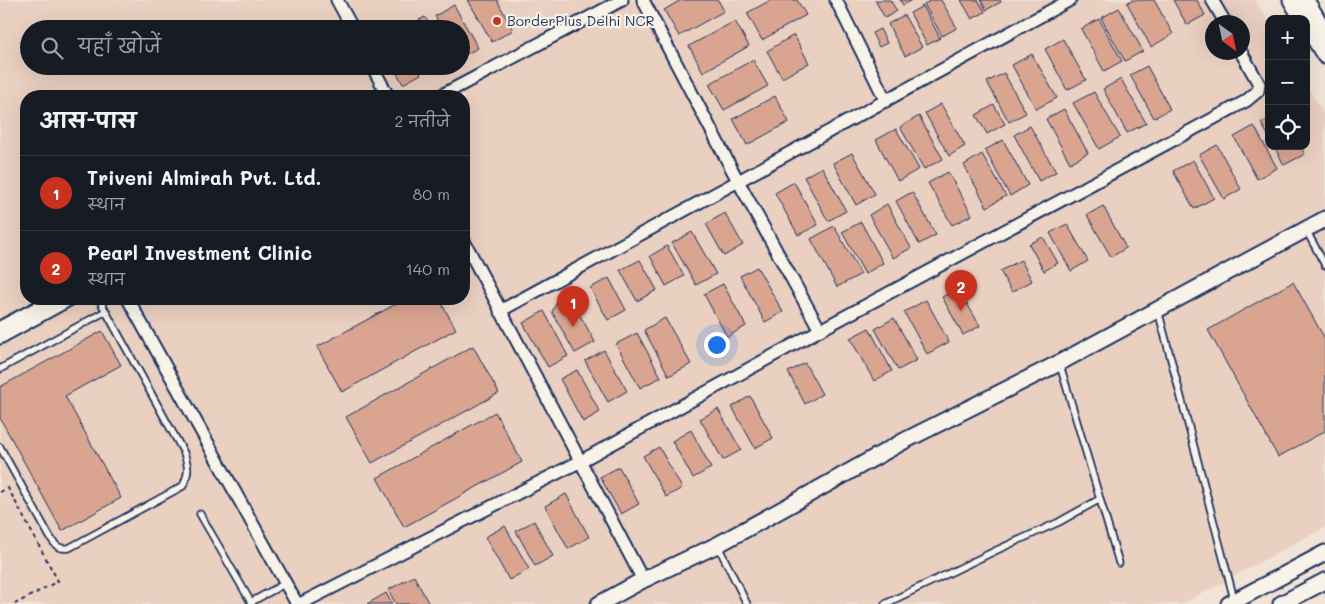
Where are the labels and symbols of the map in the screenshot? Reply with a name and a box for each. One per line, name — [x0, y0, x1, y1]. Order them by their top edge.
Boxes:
place label: BorderPlus Delhi NCR — [507, 11, 654, 30]
marker: BorderPlus Delhi NCR — [491, 15, 503, 27]
north arrow — [1205, 15, 1250, 60]
pin: 2 — [945, 270, 977, 311]
pin: 1 — [557, 286, 589, 327]
your location — [704, 332, 730, 358]

